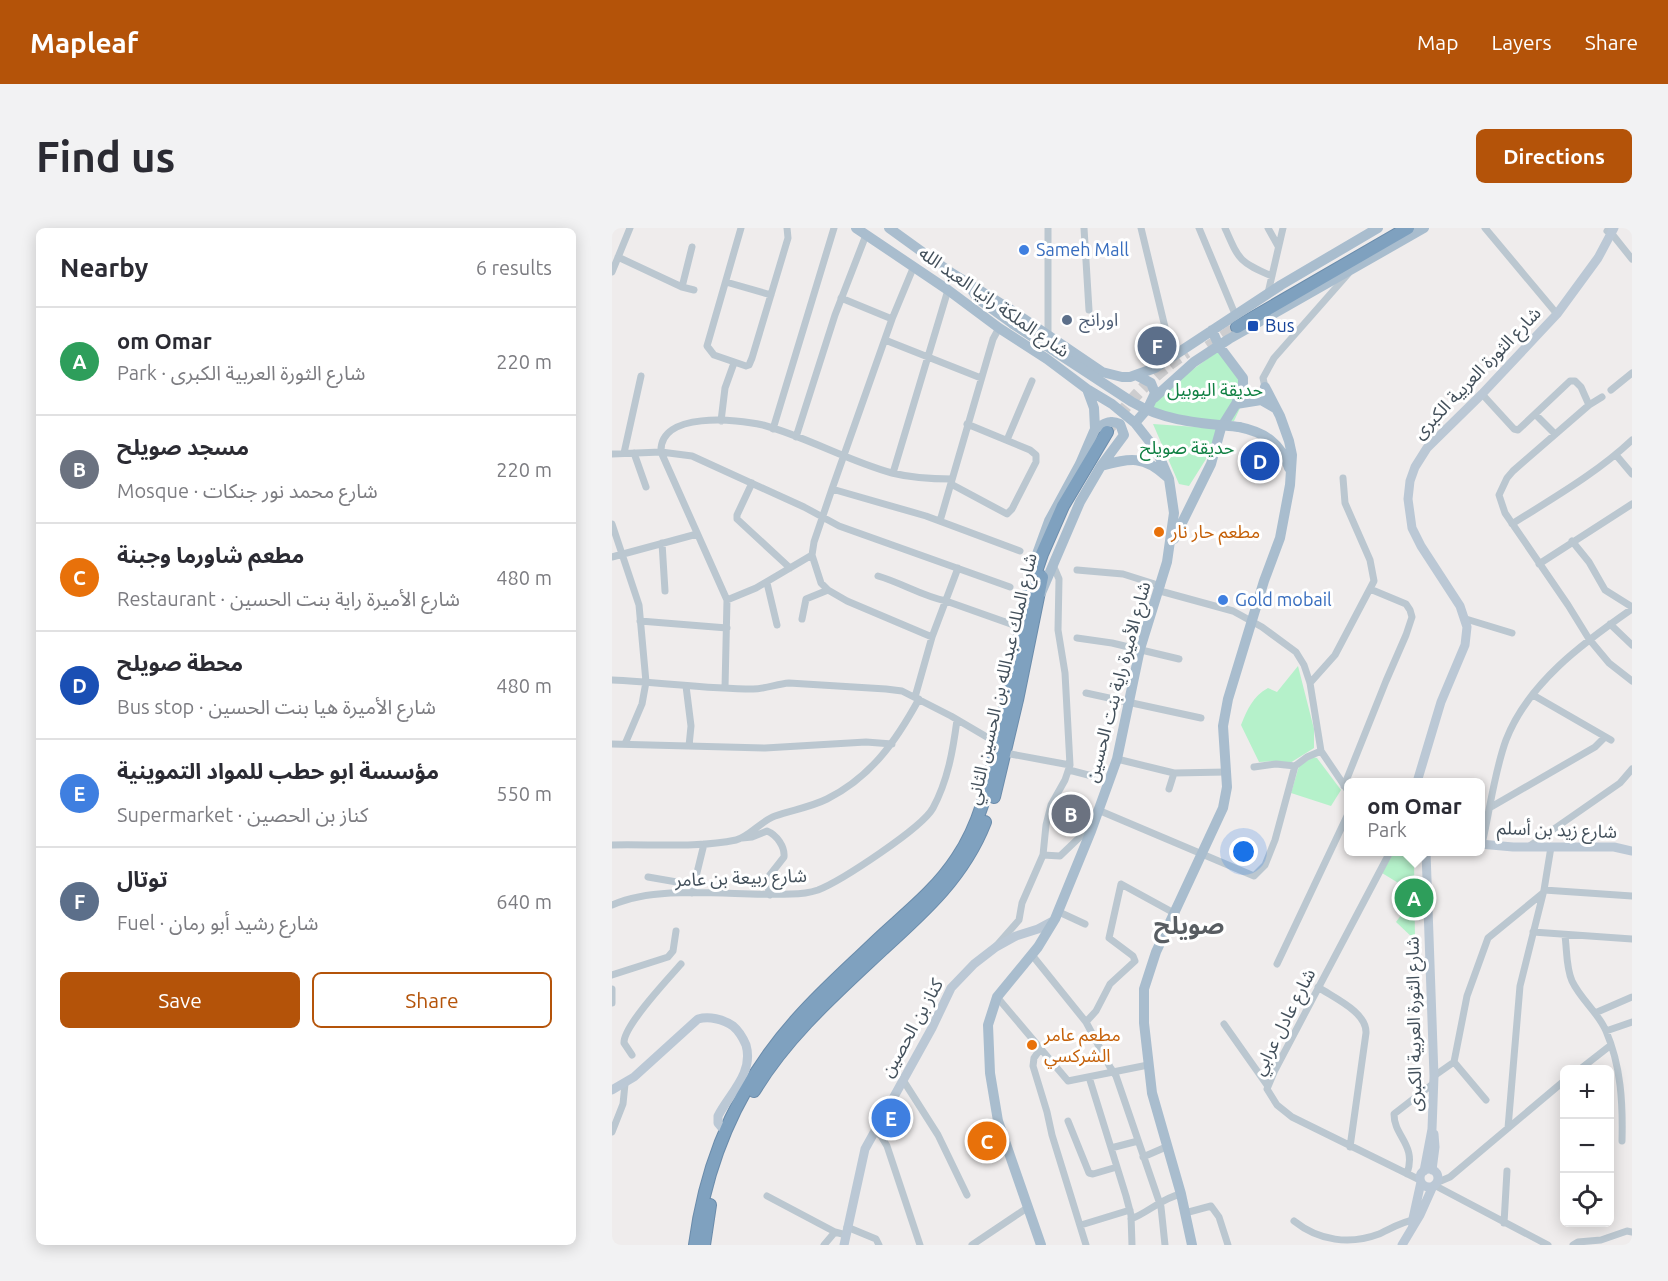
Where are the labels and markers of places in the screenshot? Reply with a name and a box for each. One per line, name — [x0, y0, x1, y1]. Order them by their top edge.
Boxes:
place label: Sameh Mall — [1036, 239, 1129, 259]
marker: Sameh Mall — [1017, 243, 1031, 257]
place label: اورانج — [1079, 309, 1118, 333]
marker: اورانج — [1060, 313, 1074, 327]
place label: Bus — [1265, 315, 1295, 335]
marker: Bus — [1246, 319, 1260, 333]
pin: F — [1138, 324, 1176, 368]
pin: D — [1240, 438, 1280, 484]
place label: مطعم حار نار — [1170, 521, 1260, 545]
marker: مطعم حار نار — [1152, 525, 1166, 539]
place label: Gold mobail — [1235, 589, 1332, 609]
marker: Gold mobail — [1216, 593, 1230, 607]
pin: B — [1052, 792, 1090, 836]
pin: A — [1394, 876, 1434, 920]
place label: مطعم عامر الشركسي — [1043, 1024, 1121, 1069]
marker: مطعم عامر الشركسي — [1025, 1038, 1039, 1052]
pin: E — [872, 1096, 910, 1140]
pin: C — [968, 1118, 1006, 1164]

